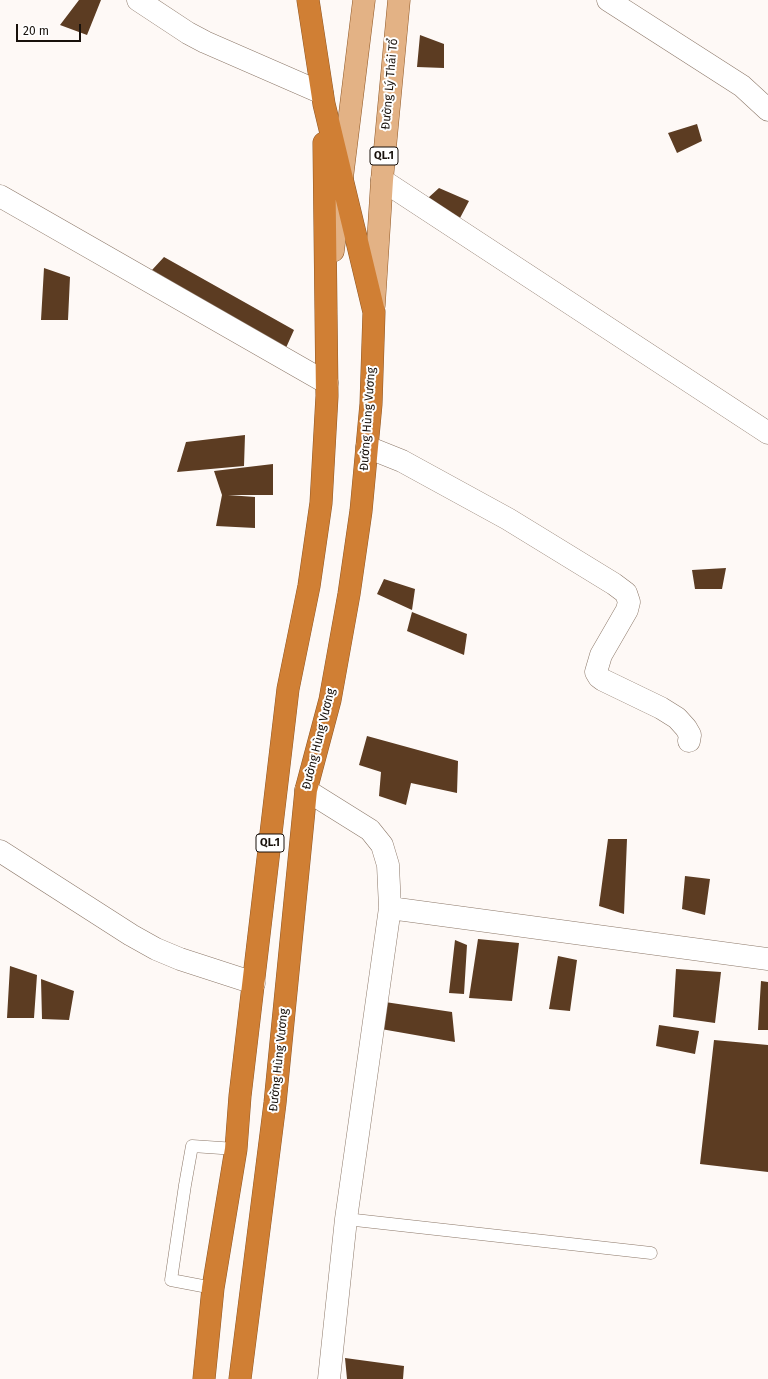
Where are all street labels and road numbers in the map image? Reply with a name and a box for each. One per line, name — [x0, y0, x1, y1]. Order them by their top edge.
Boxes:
street label: Đường Lý Thái Tổ — [379, 38, 401, 130]
road number: QL.1 — [370, 147, 398, 165]
street label: Đường Hùng Vương — [357, 367, 379, 471]
street label: Đường Hùng Vương — [299, 687, 339, 791]
road number: QL.1 — [256, 834, 284, 852]
street label: Đường Hùng Vương — [266, 1008, 292, 1112]

